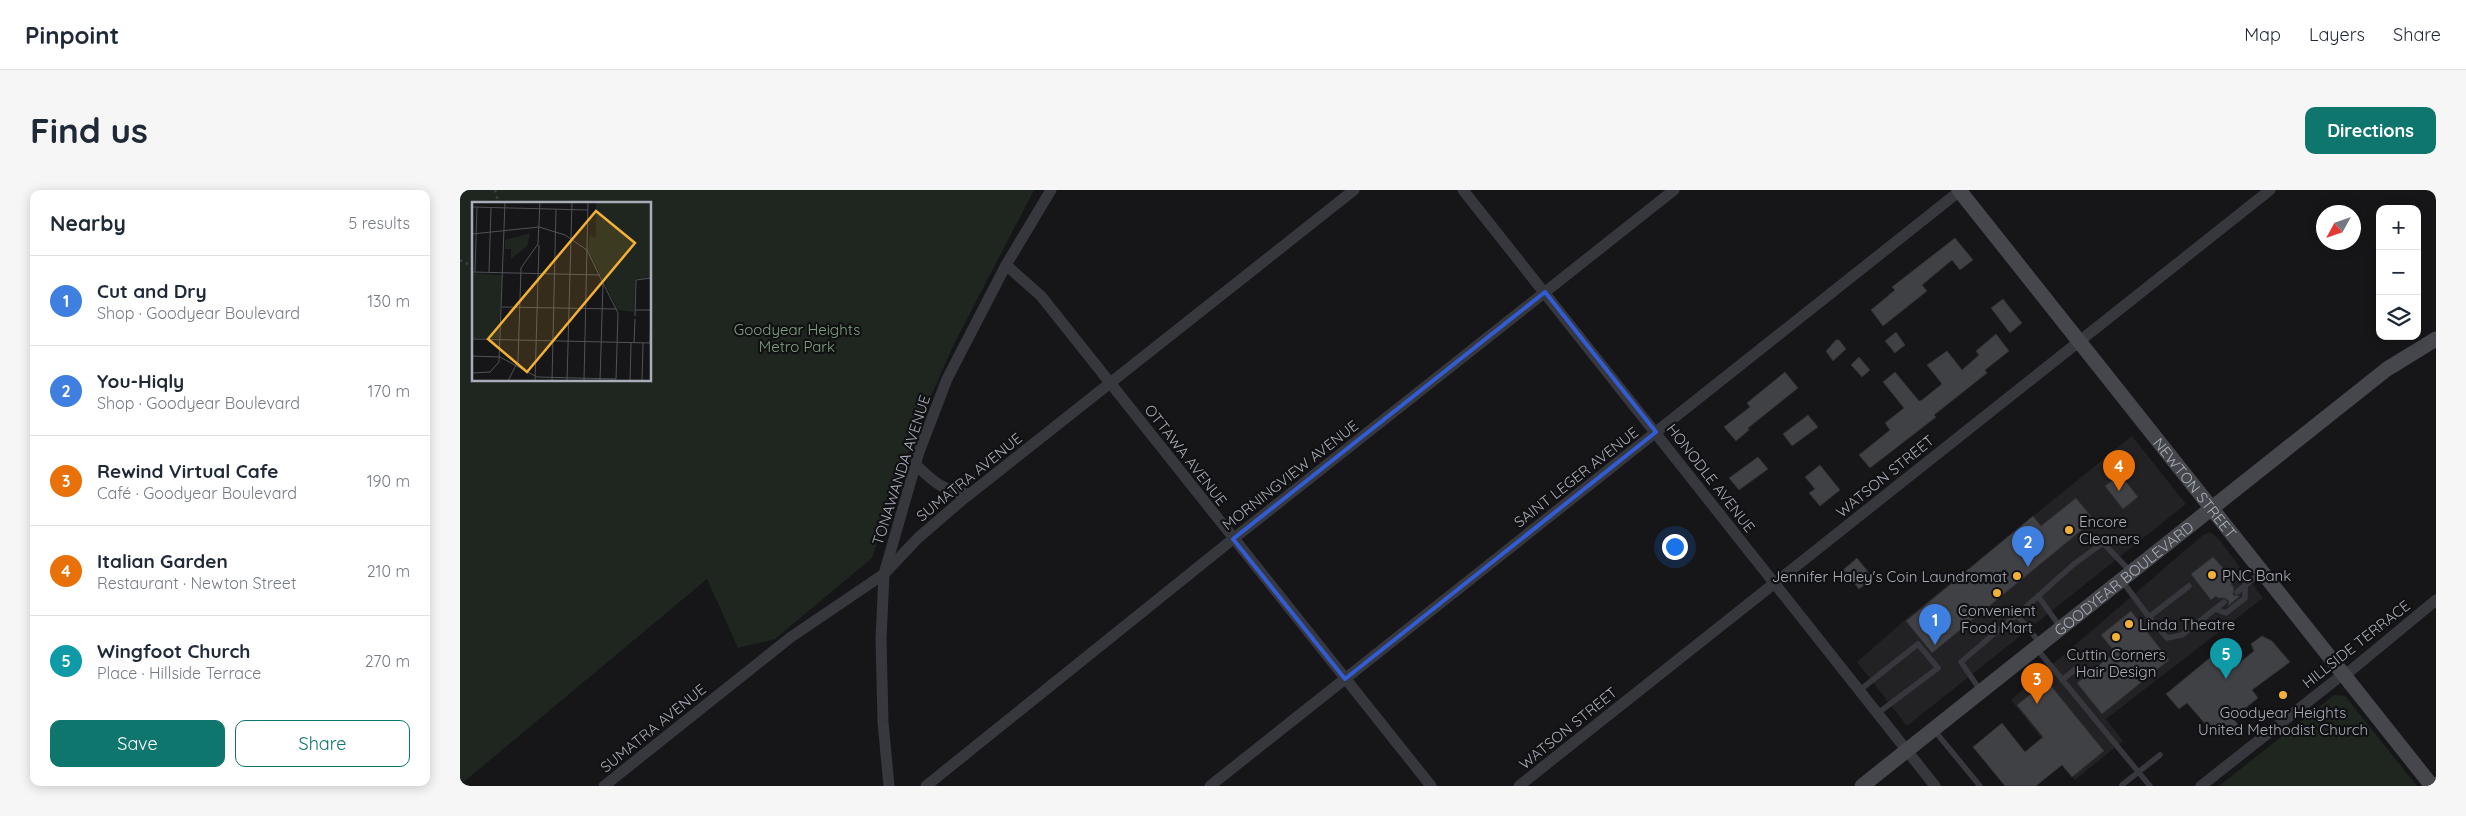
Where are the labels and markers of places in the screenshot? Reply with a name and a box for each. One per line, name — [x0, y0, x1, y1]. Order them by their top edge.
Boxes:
pin: 4 — [2103, 450, 2135, 491]
place label: Encore Cleaners — [2079, 512, 2140, 548]
marker: Encore Cleaners — [2063, 524, 2075, 536]
pin: 2 — [2012, 526, 2044, 567]
place label: PNC Bank — [2222, 566, 2291, 585]
place label: Jennifer Haley's Coin Laundromat — [1772, 567, 2007, 586]
marker: PNC Bank — [2206, 569, 2218, 581]
marker: Jennifer Haley's Coin Laundromat — [2011, 570, 2023, 582]
marker: Convenient Food Mart — [1991, 587, 2003, 599]
place label: Convenient Food Mart — [1958, 601, 2036, 637]
pin: 1 — [1919, 604, 1951, 645]
place label: Linda Theatre — [2139, 615, 2235, 634]
marker: Linda Theatre — [2123, 618, 2135, 630]
marker: Cuttin Corners Hair Design — [2110, 631, 2122, 643]
pin: 5 — [2210, 638, 2242, 679]
place label: Cuttin Corners Hair Design — [2066, 645, 2166, 681]
pin: 3 — [2021, 663, 2053, 704]
marker: Goodyear Heights United Methodist Church — [2277, 689, 2289, 701]
place label: Goodyear Heights United Methodist Church — [2198, 703, 2368, 739]

